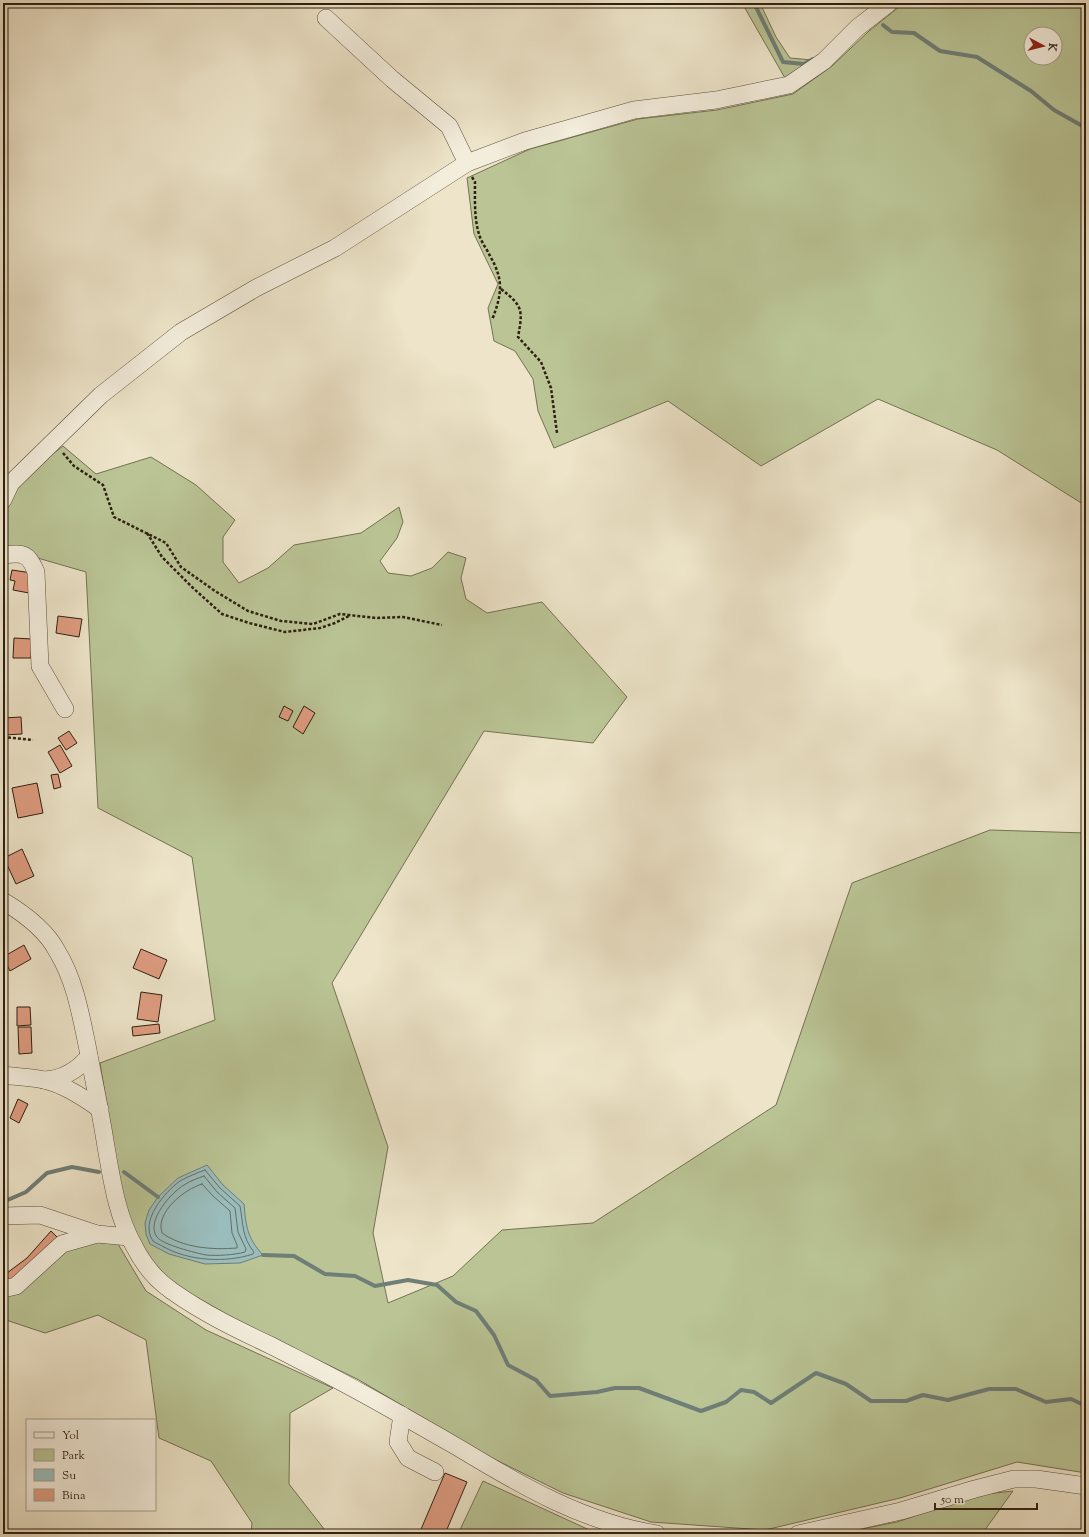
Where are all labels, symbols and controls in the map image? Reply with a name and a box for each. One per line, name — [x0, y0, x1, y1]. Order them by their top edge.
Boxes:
north arrow — [1023, 26, 1063, 66]
text: K — [1044, 41, 1060, 52]
legend — [26, 1419, 156, 1511]
text: Yol — [62, 1427, 80, 1445]
text: Park — [62, 1447, 85, 1465]
text: Su — [62, 1467, 76, 1485]
scale bar — [935, 1485, 1037, 1511]
text: Bina — [62, 1487, 86, 1505]
text: 50 m — [940, 1491, 964, 1509]

